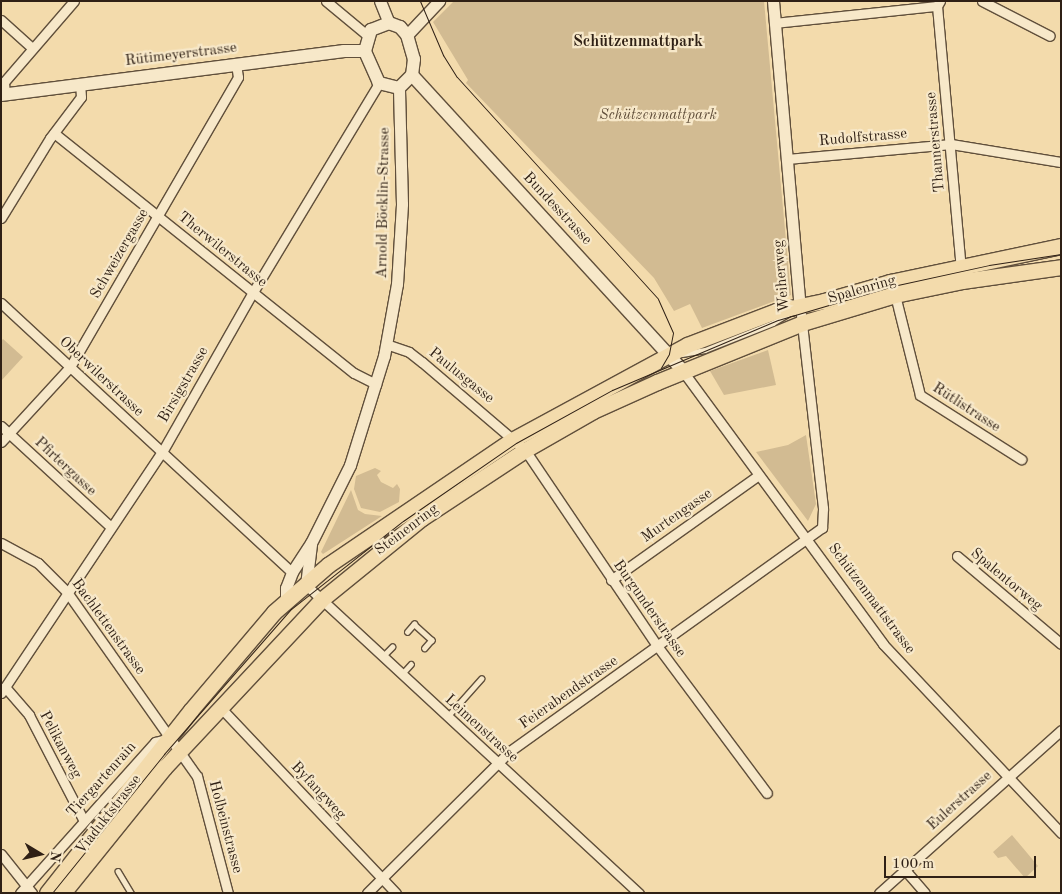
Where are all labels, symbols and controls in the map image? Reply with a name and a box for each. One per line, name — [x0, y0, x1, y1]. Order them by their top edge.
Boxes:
district label: Schützenmattpark — [573, 32, 703, 52]
street label: Rütimeyerstrasse — [124, 39, 238, 71]
street label: Thannerstrasse — [923, 91, 949, 193]
park label: Schützenmattpark — [599, 107, 717, 125]
street label: Rudolfstrasse — [818, 125, 908, 151]
street label: Arnold Böcklin-Strasse — [374, 127, 394, 279]
street label: Bundesstrasse — [519, 169, 595, 249]
street label: Schweizergasse — [87, 206, 153, 302]
street label: Therwilerstrasse — [174, 208, 270, 292]
street label: Weiherweg — [770, 239, 794, 313]
street label: Spalenring — [826, 272, 898, 308]
street label: Oberwilerstrasse — [55, 333, 147, 421]
street label: Birsigstrasse — [155, 344, 213, 426]
street label: Paulusgasse — [425, 344, 497, 408]
street label: Rütlistrasse — [929, 379, 1003, 437]
street label: Pfirtergasse — [30, 434, 100, 500]
street label: Murtengasse — [638, 485, 716, 547]
street label: Steinenring — [372, 500, 442, 560]
street label: Schützenmattstrasse — [824, 540, 918, 658]
street label: Spalentorweg — [966, 545, 1046, 615]
street label: Burgunderstrasse — [609, 557, 689, 661]
street label: Bachlettenstrasse — [67, 576, 149, 678]
street label: Feierabendstrasse — [516, 652, 622, 734]
street label: Leimenstrasse — [440, 691, 522, 767]
street label: Pelikanweg — [35, 708, 85, 782]
street label: Tiergartenrain — [63, 739, 141, 821]
street label: Byfangweg — [287, 758, 349, 824]
street label: Eulerstrasse — [924, 767, 996, 835]
street label: Viaduktstrasse — [72, 771, 146, 859]
street label: Holbeinstrasse — [204, 779, 246, 875]
north arrow — [15, 829, 65, 879]
scale bar — [887, 846, 1040, 878]
text: N — [47, 850, 63, 863]
text: 100 m — [892, 857, 934, 872]

